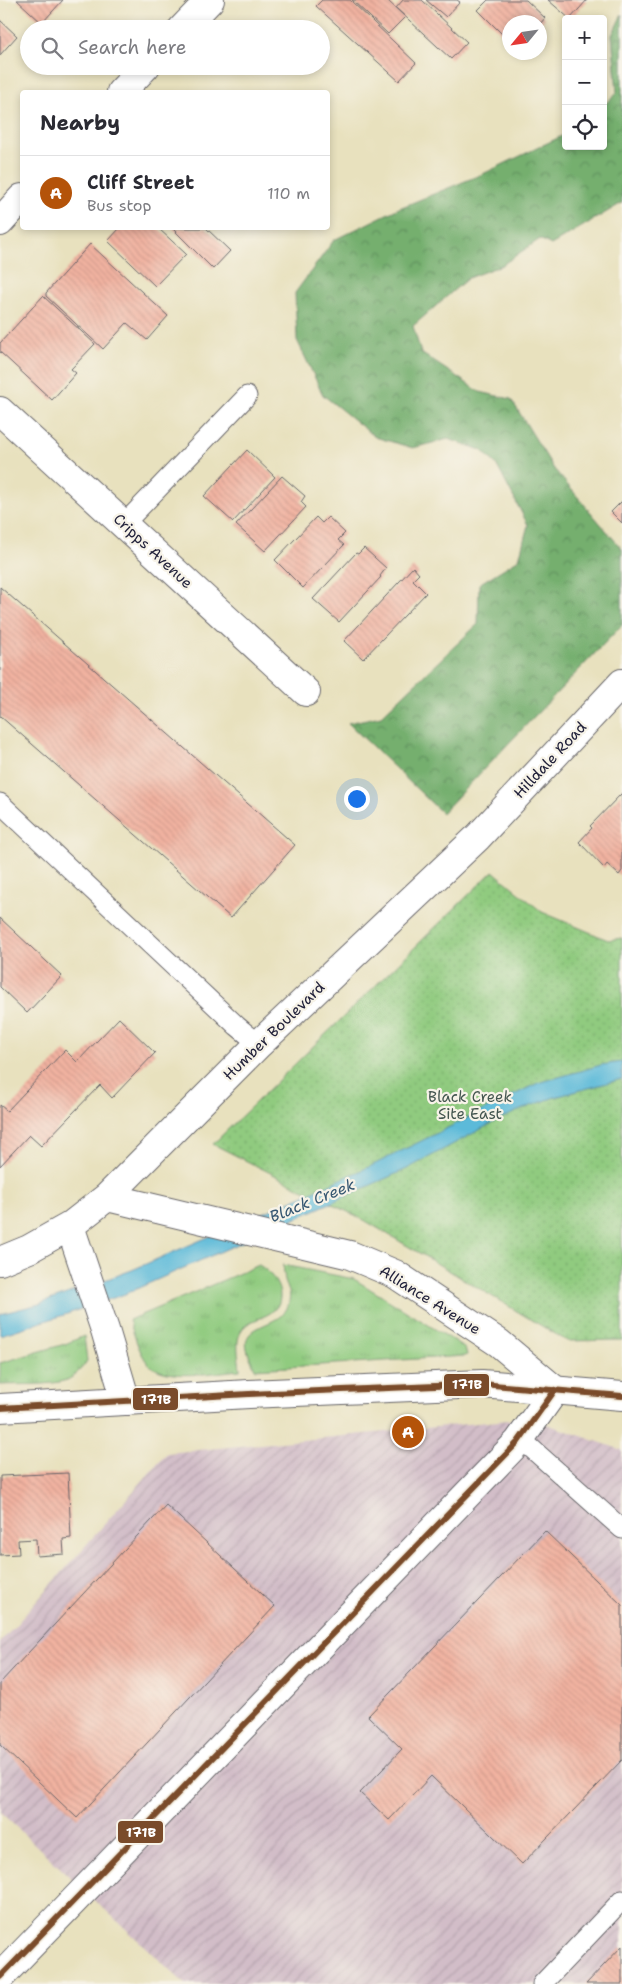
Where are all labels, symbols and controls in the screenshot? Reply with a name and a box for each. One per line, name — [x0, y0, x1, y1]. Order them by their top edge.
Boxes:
north arrow — [502, 15, 547, 60]
map controls — [562, 15, 607, 150]
button: + — [562, 15, 607, 60]
search box — [20, 20, 330, 75]
icon: search — [38, 34, 66, 62]
text: Search here — [78, 35, 187, 60]
button: − — [562, 60, 607, 105]
button: locate — [562, 105, 607, 150]
text: Nearby — [40, 109, 120, 137]
text: Cliff Street — [87, 170, 194, 195]
text: A — [50, 183, 62, 204]
text: 110 m — [267, 183, 310, 204]
text: Bus stop — [87, 195, 152, 216]
street label: Cripps Avenue — [109, 509, 197, 593]
street label: Hilldale Road — [509, 717, 591, 803]
your location — [344, 786, 370, 812]
street label: Humber Boulevard — [219, 977, 329, 1085]
park label: Black Creek Site East — [428, 1087, 512, 1124]
water label: Black Creek — [266, 1174, 358, 1227]
street label: Alliance Avenue — [376, 1261, 484, 1339]
line badge: 171B — [443, 1373, 490, 1397]
text: 171B — [452, 1375, 483, 1393]
line badge: 171B — [132, 1387, 179, 1411]
text: 171B — [141, 1390, 172, 1408]
pin: A — [392, 1413, 424, 1451]
line badge: 171B — [117, 1820, 164, 1844]
text: 171B — [126, 1823, 157, 1841]

